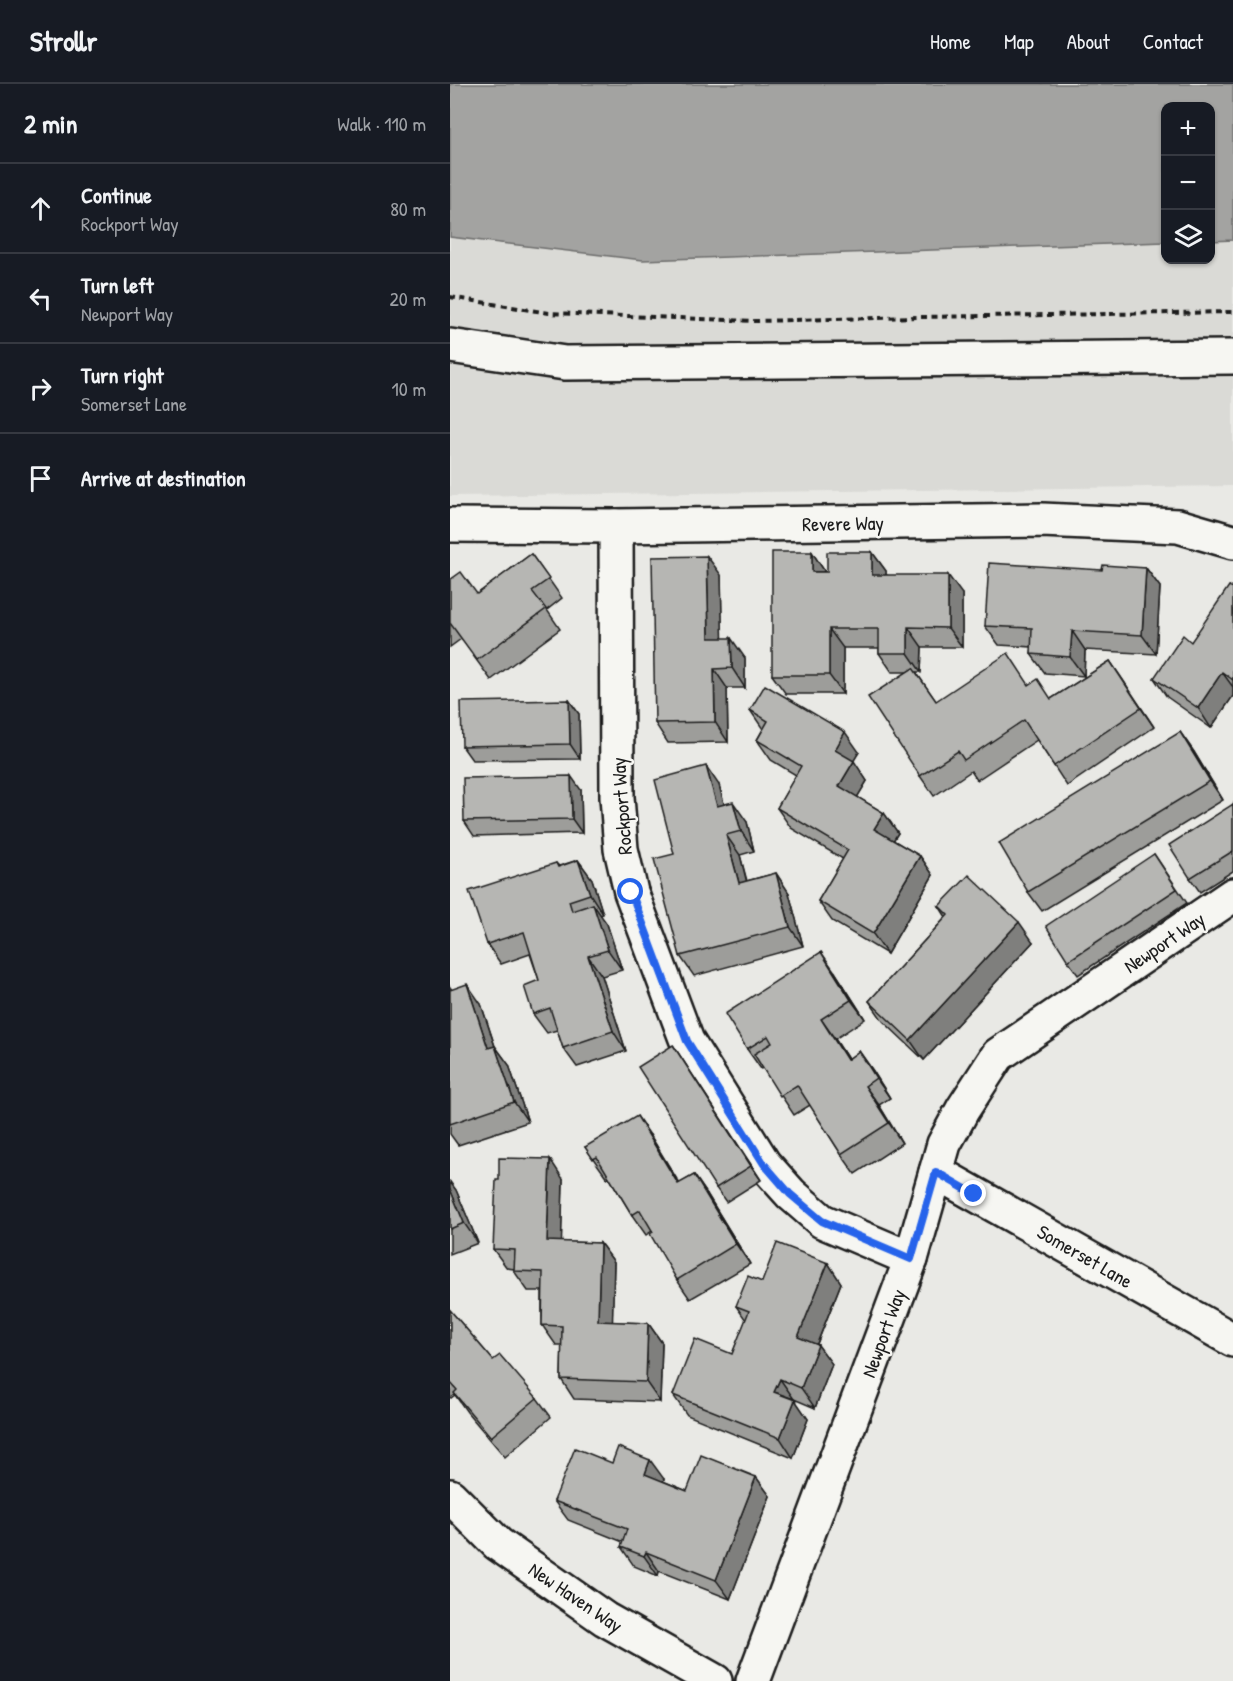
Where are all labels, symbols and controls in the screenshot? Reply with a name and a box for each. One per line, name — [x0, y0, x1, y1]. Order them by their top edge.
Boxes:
text: Strollr — [30, 22, 97, 60]
text: Home — [930, 27, 971, 56]
text: Map — [1004, 27, 1034, 56]
text: About — [1067, 27, 1110, 56]
text: Contact — [1143, 27, 1203, 56]
map controls — [1161, 102, 1215, 264]
button: + — [1161, 102, 1215, 156]
text: 2 min — [24, 106, 77, 141]
text: Walk · 110 m — [337, 110, 426, 137]
button: − — [1161, 156, 1215, 210]
text: Continue — [81, 180, 152, 210]
icon: ahead — [24, 192, 57, 225]
text: 80 m — [390, 195, 426, 222]
text: Rockport Way — [81, 210, 179, 237]
button: layers — [1161, 210, 1215, 264]
text: Turn left — [81, 270, 154, 300]
icon: left — [24, 282, 57, 315]
text: 20 m — [389, 285, 426, 312]
text: Newport Way — [81, 300, 173, 327]
text: Turn right — [81, 360, 164, 390]
icon: right — [24, 372, 57, 405]
text: 10 m — [392, 375, 426, 402]
text: Somerset Lane — [81, 390, 187, 417]
icon: arrive — [24, 462, 57, 495]
text: Arrive at destination — [81, 463, 246, 493]
street label: Revere Way — [802, 509, 884, 537]
street label: Rockport Way — [604, 756, 638, 856]
route start — [617, 878, 643, 904]
street label: Newport Way — [1118, 905, 1210, 979]
route end — [960, 1180, 986, 1206]
street label: Somerset Lane — [1032, 1218, 1138, 1294]
street label: Newport Way — [855, 1285, 911, 1381]
street label: New Haven Way — [524, 1556, 628, 1638]

